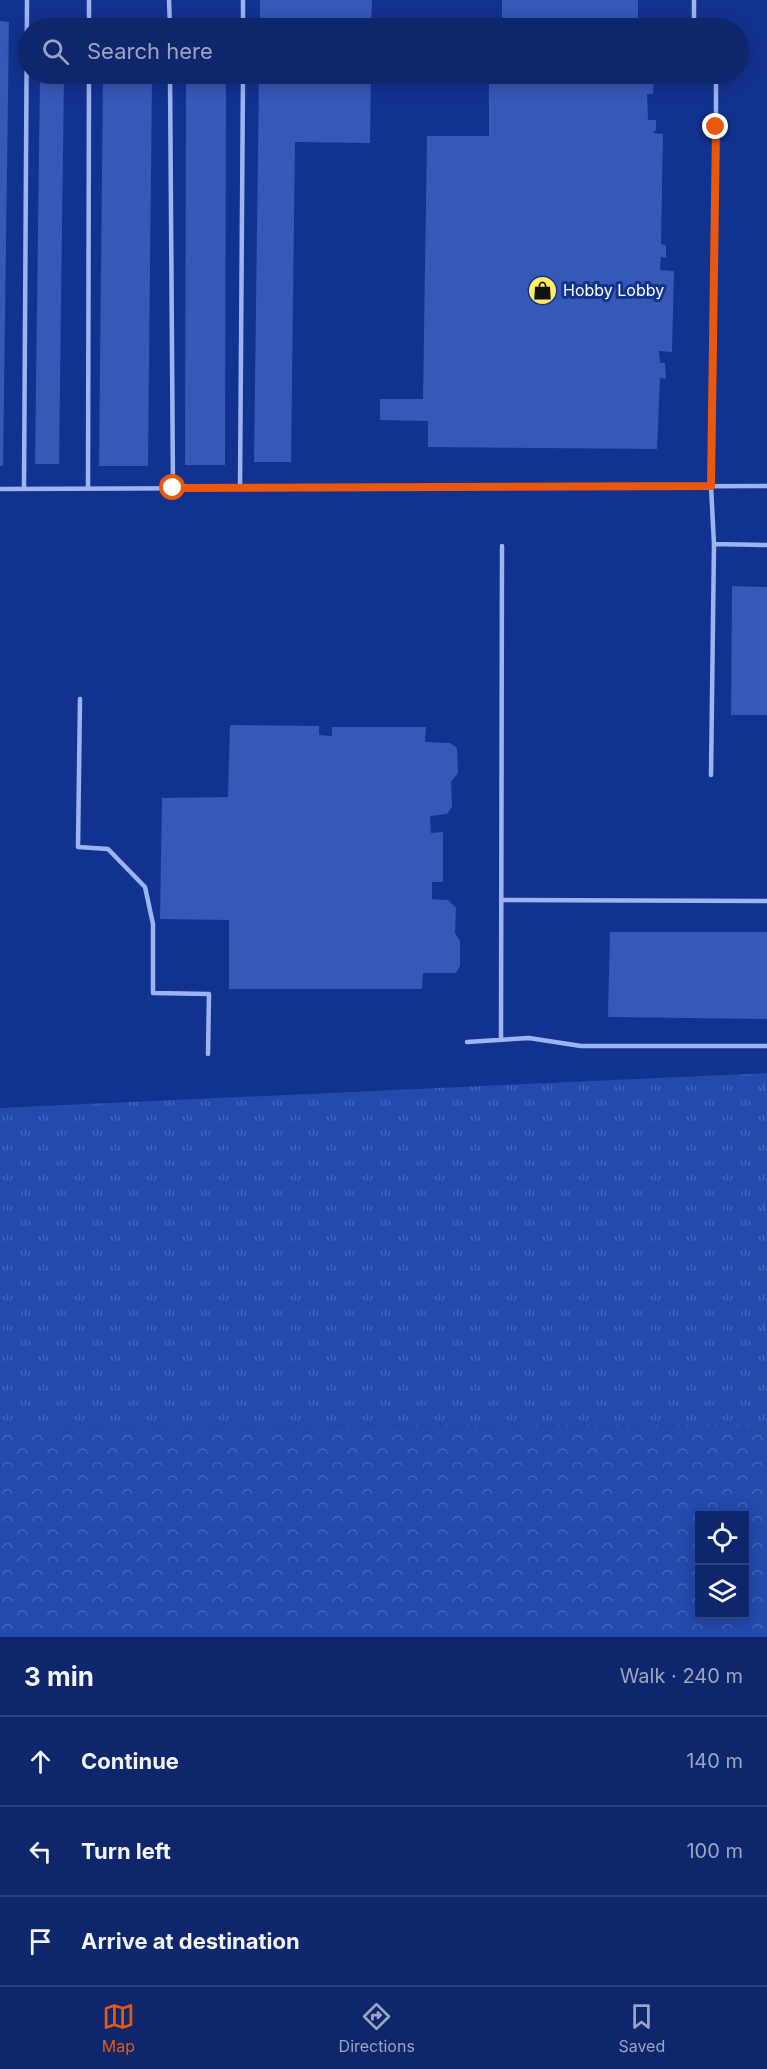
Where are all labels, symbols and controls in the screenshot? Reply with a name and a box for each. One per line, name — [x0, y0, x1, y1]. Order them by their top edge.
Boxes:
search box — [18, 18, 749, 84]
icon: search — [39, 35, 72, 68]
text: Search here — [87, 38, 213, 64]
route end — [702, 113, 728, 139]
shop icon: Hobby Lobby — [526, 274, 558, 306]
place label: Hobby Lobby — [563, 280, 664, 300]
route start — [159, 474, 185, 500]
map controls — [695, 1511, 749, 1619]
button: locate — [695, 1511, 749, 1565]
button: layers — [695, 1565, 749, 1619]
text: 3 min — [24, 1661, 94, 1692]
text: Walk · 240 m — [620, 1664, 743, 1688]
icon: ahead — [24, 1745, 57, 1778]
text: Continue — [81, 1748, 179, 1774]
text: 140 m — [686, 1749, 743, 1773]
icon: left — [24, 1835, 57, 1868]
text: Turn left — [81, 1838, 171, 1864]
text: 100 m — [686, 1839, 743, 1863]
icon: arrive — [24, 1925, 57, 1958]
text: Arrive at destination — [81, 1928, 300, 1954]
tab: Map — [102, 2000, 135, 2056]
tab: Directions — [339, 2000, 415, 2056]
tab: Saved — [618, 2000, 665, 2056]

